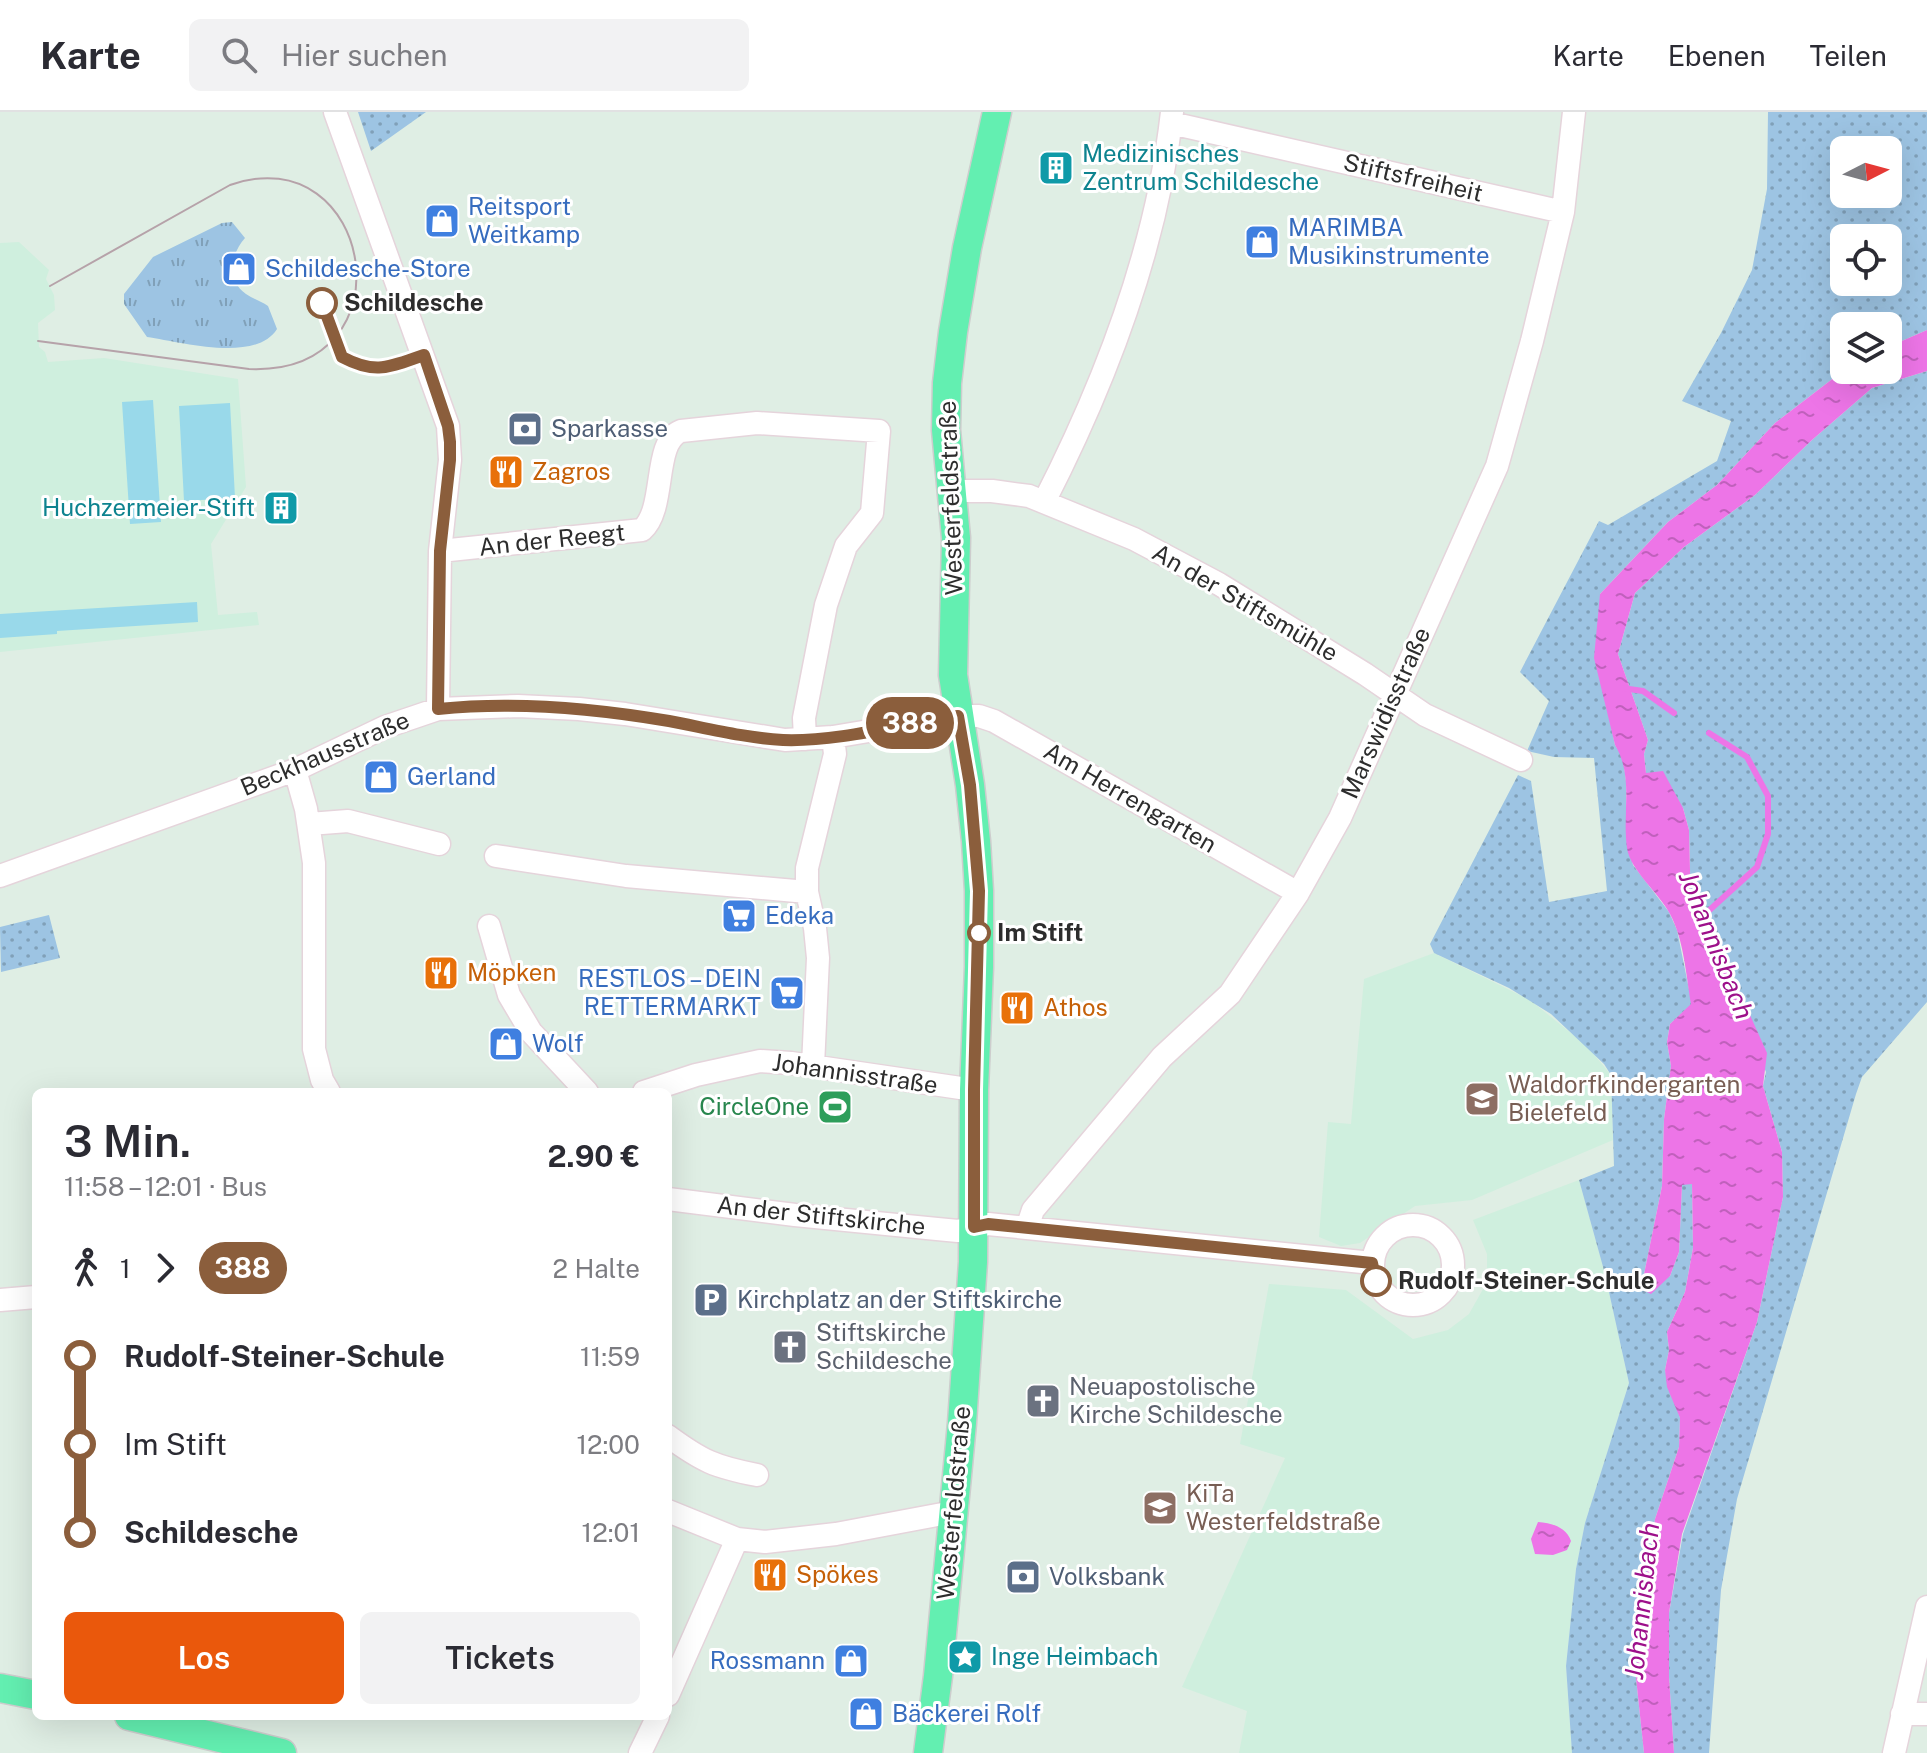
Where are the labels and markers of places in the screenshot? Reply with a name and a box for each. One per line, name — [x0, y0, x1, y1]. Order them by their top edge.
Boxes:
place label: Medizinisches Zentrum Schildesche — [1082, 139, 1319, 195]
building icon: Medizinisches Zentrum Schildesche — [1037, 149, 1075, 187]
place label: Reitsport Weitkamp — [468, 192, 580, 248]
shop icon: Reitsport Weitkamp — [423, 202, 461, 240]
place label: MARIMBA Musikinstrumente — [1288, 213, 1490, 269]
shop icon: MARIMBA Musikinstrumente — [1243, 223, 1281, 261]
shop icon: Schildesche-Store — [220, 250, 258, 288]
place label: Schildesche-Store — [265, 254, 471, 282]
marker: Schildesche — [307, 288, 337, 318]
place label: Schildesche — [344, 288, 484, 316]
bank icon: Sparkasse — [506, 410, 544, 448]
place label: Sparkasse — [551, 414, 668, 442]
restaurant icon: Zagros — [487, 453, 525, 491]
place label: Zagros — [532, 457, 610, 485]
building icon: Huchzermeier-Stift — [262, 489, 300, 527]
place label: Huchzermeier-Stift — [42, 493, 255, 521]
shop icon: Gerland — [362, 758, 400, 796]
place label: Gerland — [407, 762, 496, 790]
supermarket icon: Edeka — [720, 897, 758, 935]
place label: Edeka — [765, 901, 834, 929]
place label: Im Stift — [997, 918, 1083, 946]
marker: Im Stift — [968, 922, 990, 944]
restaurant icon: Möpken — [422, 954, 460, 992]
place label: Möpken — [467, 958, 556, 986]
place label: RESTLOS – DEIN RETTERMARKT — [578, 964, 761, 1020]
supermarket icon: RESTLOS – DEIN RETTERMARKT — [768, 974, 806, 1012]
restaurant icon: Athos — [998, 989, 1036, 1027]
place label: Athos — [1043, 993, 1108, 1021]
shop icon: Wolf — [487, 1025, 525, 1063]
place label: Wolf — [532, 1029, 584, 1057]
place label: Waldorfkindergarten Bielefeld — [1508, 1070, 1740, 1126]
school or university icon: Waldorfkindergarten Bielefeld — [1463, 1080, 1501, 1118]
sports icon: CircleOne — [816, 1088, 854, 1126]
place label: CircleOne — [699, 1092, 809, 1120]
marker: Rudolf-Steiner-Schule — [1361, 1266, 1391, 1296]
place label: Rudolf-Steiner-Schule — [1398, 1266, 1655, 1294]
parking icon: Kirchplatz an der Stiftskirche — [692, 1281, 730, 1319]
place label: Kirchplatz an der Stiftskirche — [737, 1285, 1062, 1313]
place label: Stiftskirche Schildesche — [816, 1318, 952, 1374]
church icon: Stiftskirche Schildesche — [771, 1328, 809, 1366]
place label: Neuapostolische Kirche Schildesche — [1069, 1372, 1283, 1428]
church icon: Neuapostolische Kirche Schildesche — [1024, 1382, 1062, 1420]
place label: KiTa Westerfeldstraße — [1186, 1479, 1380, 1535]
school or university icon: KiTa Westerfeldstraße — [1141, 1489, 1179, 1527]
restaurant icon: Spökes — [751, 1556, 789, 1594]
bank icon: Volksbank — [1004, 1558, 1042, 1596]
place label: Spökes — [796, 1560, 879, 1588]
place label: Volksbank — [1049, 1562, 1165, 1590]
place icon: Inge Heimbach — [946, 1638, 984, 1676]
shop icon: Rossmann — [832, 1642, 870, 1680]
place label: Inge Heimbach — [991, 1642, 1158, 1670]
place label: Rossmann — [710, 1646, 825, 1674]
shop icon: Bäckerei Rolf — [847, 1695, 885, 1733]
place label: Bäckerei Rolf — [892, 1699, 1041, 1727]

